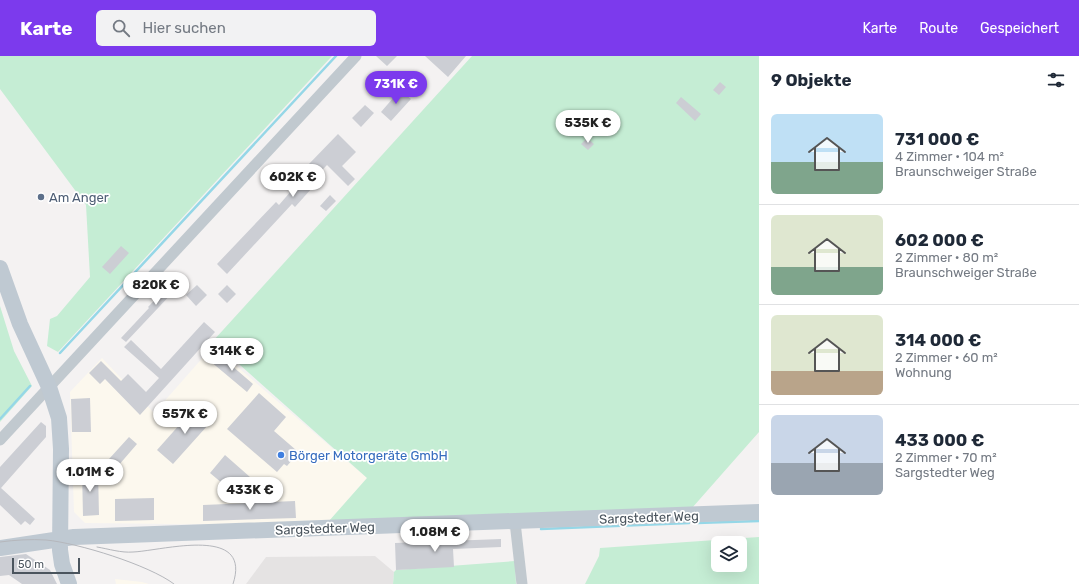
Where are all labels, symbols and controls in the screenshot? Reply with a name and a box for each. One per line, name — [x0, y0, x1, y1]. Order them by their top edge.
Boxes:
search box — [96, 10, 376, 46]
text: Karte — [20, 17, 72, 40]
icon: search — [110, 17, 132, 39]
text: Hier suchen — [142, 19, 226, 37]
text: Karte — [862, 20, 897, 37]
text: Route — [919, 20, 958, 37]
text: Gespeichert — [980, 20, 1059, 37]
icon: filters — [1045, 69, 1067, 91]
text: 9 Objekte — [771, 70, 852, 90]
pin: 731K € — [363, 71, 429, 105]
text: 731K € — [374, 76, 418, 91]
pin: 535K € — [555, 110, 621, 144]
text: 535K € — [565, 115, 611, 130]
text: 731 000 € — [895, 129, 979, 149]
icon: home — [803, 130, 851, 178]
text: 4 Zimmer · 104 m² — [895, 149, 1004, 164]
pin: 602K € — [260, 164, 326, 198]
text: Braunschweiger Straße — [895, 164, 1037, 179]
text: 602K € — [269, 169, 317, 184]
place label: Am Anger — [49, 190, 109, 206]
marker: Am Anger — [36, 192, 46, 202]
text: 602 000 € — [895, 230, 984, 250]
icon: home — [803, 231, 851, 279]
text: 2 Zimmer · 80 m² — [895, 250, 998, 265]
text: Braunschweiger Straße — [895, 265, 1037, 280]
pin: 820K € — [123, 272, 189, 306]
text: 820K € — [132, 277, 180, 292]
text: 314 000 € — [895, 330, 981, 350]
icon: home — [803, 331, 851, 379]
pin: 314K € — [199, 338, 265, 372]
text: 314K € — [209, 343, 255, 358]
text: 2 Zimmer · 60 m² — [895, 350, 998, 365]
text: Wohnung — [895, 365, 952, 380]
pin: 557K € — [152, 401, 218, 435]
text: 557K € — [162, 406, 208, 421]
text: 433 000 € — [895, 430, 984, 450]
icon: home — [803, 431, 851, 479]
place label: Börger Motorgeräte GmbH — [289, 448, 448, 464]
marker: Börger Motorgeräte GmbH — [276, 450, 286, 460]
text: 2 Zimmer · 70 m² — [895, 450, 997, 465]
pin: 1.01M € — [53, 459, 127, 493]
text: 1.01M € — [65, 464, 115, 479]
text: Sargstedter Weg — [895, 465, 995, 480]
pin: 433K € — [217, 477, 283, 511]
text: 433K € — [226, 482, 274, 497]
street label: Sargstedter Weg — [599, 508, 699, 528]
street label: Sargstedter Weg — [275, 519, 375, 539]
pin: 1.08M € — [398, 519, 472, 553]
text: 1.08M € — [409, 524, 461, 539]
map controls — [711, 536, 747, 572]
button: layers — [711, 536, 747, 572]
scale bar — [12, 556, 80, 575]
text: 50 m — [18, 558, 44, 571]

